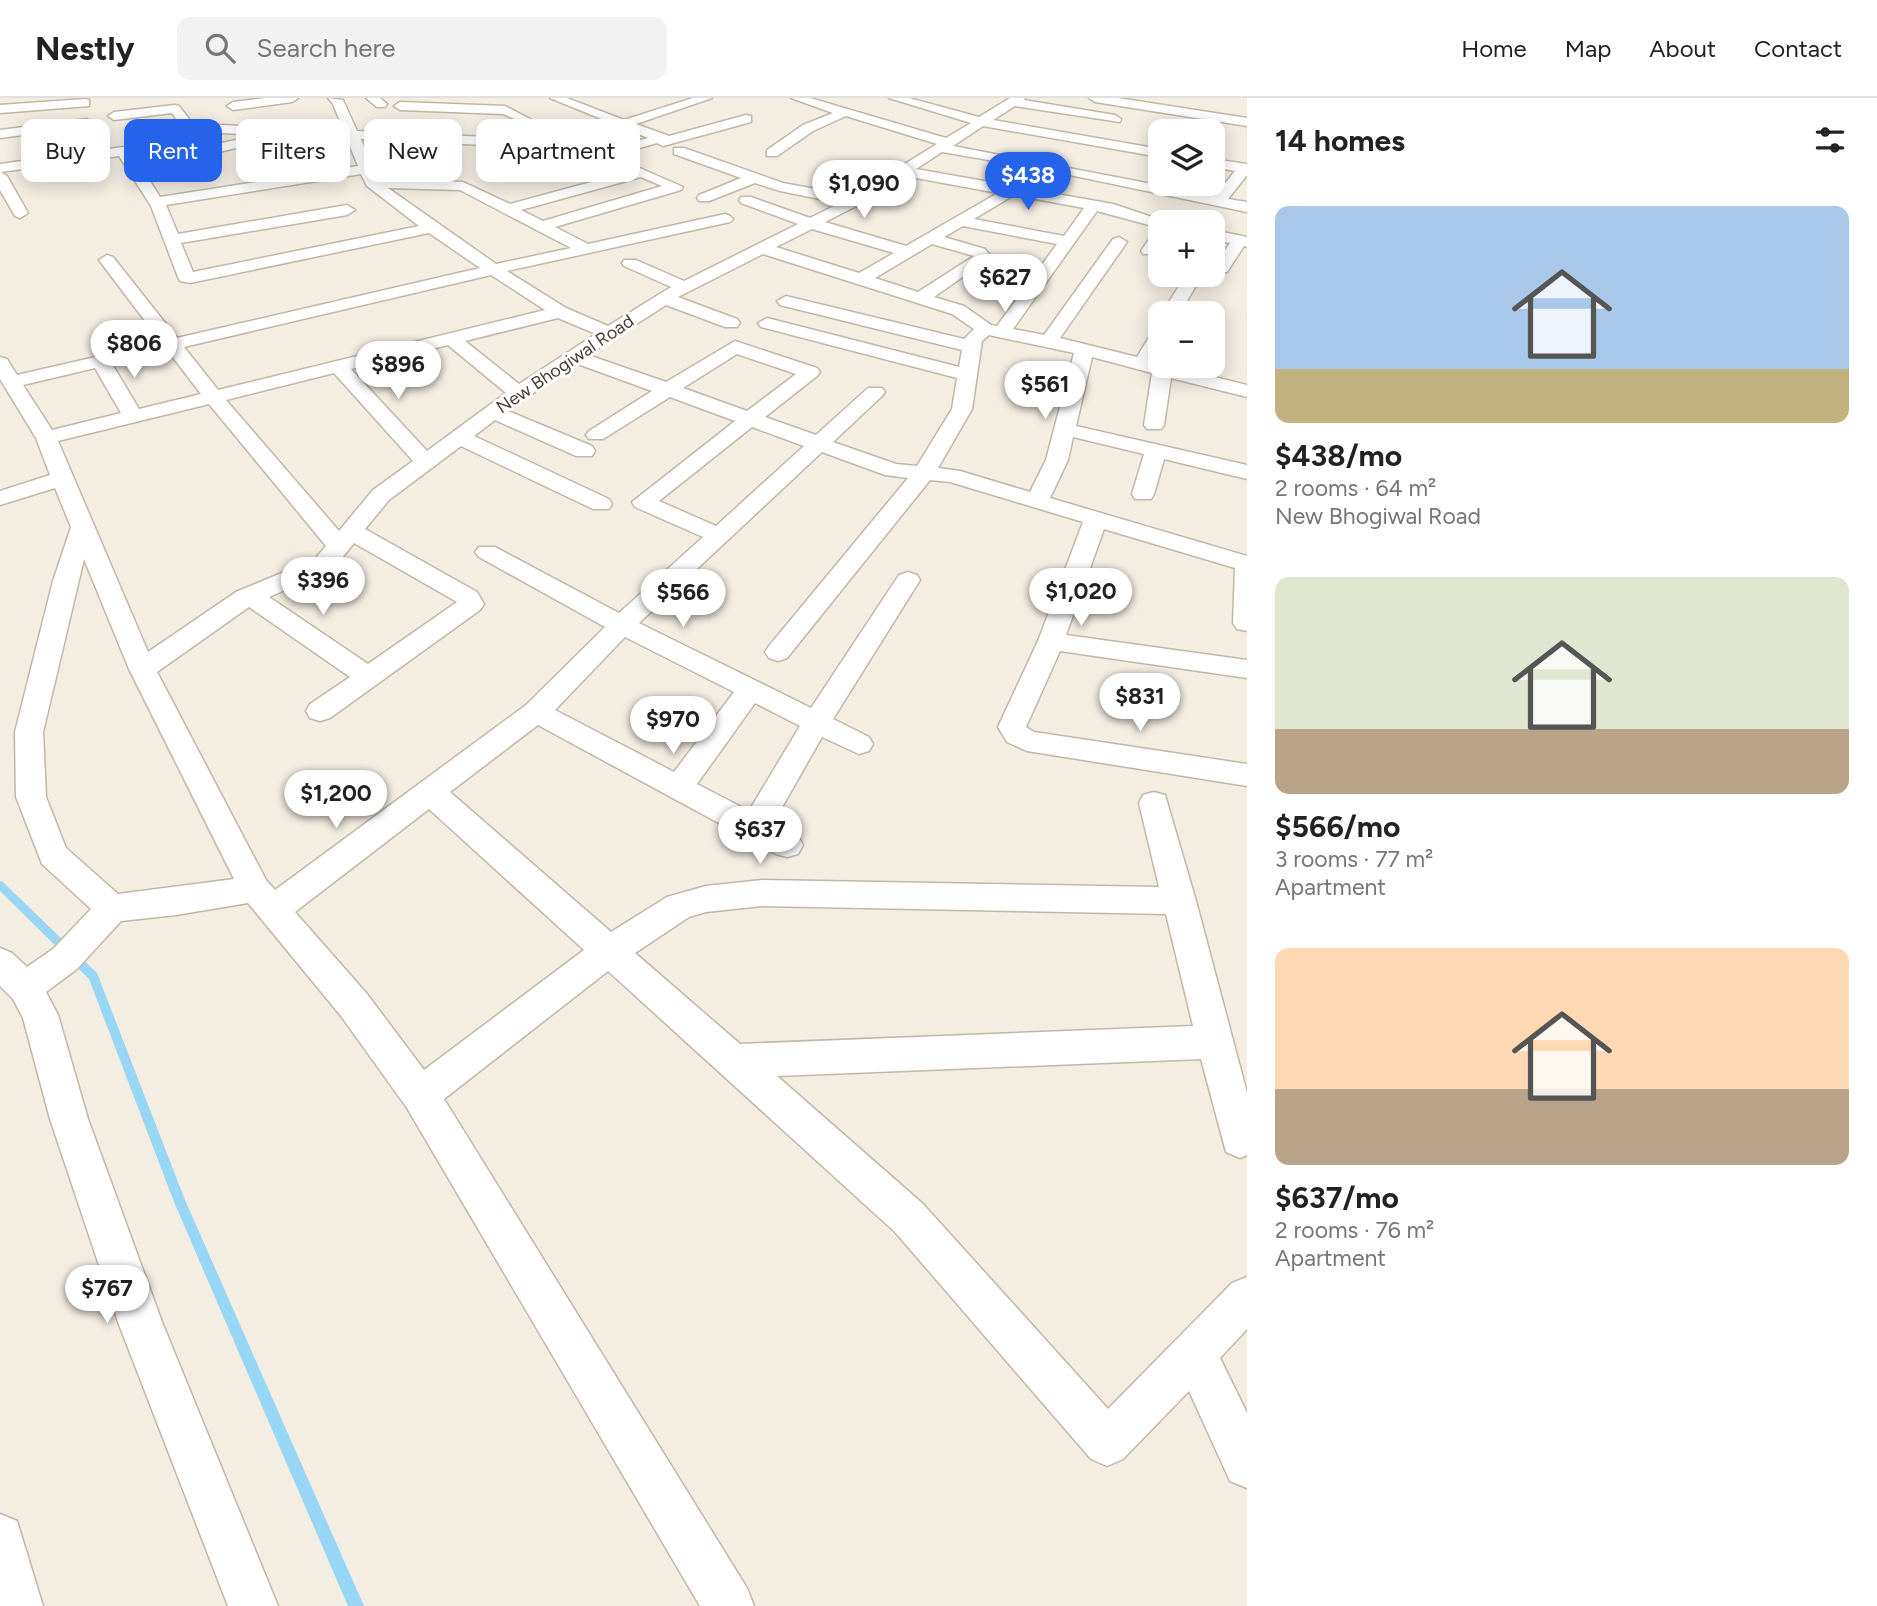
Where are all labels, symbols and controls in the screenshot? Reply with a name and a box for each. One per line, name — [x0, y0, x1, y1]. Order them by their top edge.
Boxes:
search box — [177, 17, 667, 80]
text: Nestly — [35, 29, 135, 68]
icon: search — [201, 29, 239, 67]
text: Search here — [257, 32, 395, 64]
text: Home — [1461, 34, 1527, 63]
text: Map — [1565, 34, 1611, 63]
text: About — [1649, 34, 1716, 63]
text: Contact — [1754, 34, 1842, 63]
chip: Buy — [21, 119, 110, 182]
chip: Rent — [124, 119, 222, 182]
chip: Filters — [236, 119, 350, 182]
chip: New — [364, 119, 462, 182]
chip: Apartment — [476, 119, 640, 182]
map controls — [1148, 119, 1225, 378]
button: layers — [1148, 119, 1225, 196]
icon: filters — [1811, 121, 1849, 159]
text: 14 homes — [1275, 122, 1405, 159]
pin: $438 — [987, 152, 1069, 212]
pin: $1,090 — [807, 160, 921, 220]
text: $438 — [1001, 161, 1055, 189]
text: $1,090 — [828, 169, 900, 197]
button: + — [1148, 210, 1225, 287]
icon: home — [1499, 251, 1625, 377]
pin: $627 — [964, 254, 1046, 314]
text: $627 — [979, 263, 1031, 291]
button: − — [1148, 301, 1225, 378]
street label: New Bhogiwal Road — [492, 310, 638, 418]
pin: $806 — [93, 320, 175, 380]
text: $806 — [106, 329, 162, 357]
pin: $896 — [357, 342, 439, 401]
text: $896 — [371, 350, 425, 378]
pin: $561 — [1004, 362, 1086, 421]
text: $561 — [1020, 370, 1070, 398]
text: $438/mo — [1275, 437, 1402, 474]
text: 2 rooms · 64 m² — [1275, 474, 1436, 502]
text: New Bhogiwal Road — [1275, 502, 1481, 530]
pin: $396 — [282, 558, 364, 617]
text: $396 — [297, 566, 349, 594]
pin: $1,020 — [1024, 568, 1138, 628]
pin: $566 — [642, 570, 724, 629]
text: $1,020 — [1045, 577, 1117, 605]
text: $566 — [657, 578, 709, 606]
icon: home — [1499, 622, 1625, 748]
pin: $831 — [1099, 674, 1181, 733]
text: $831 — [1115, 682, 1165, 710]
pin: $970 — [632, 696, 714, 756]
text: $970 — [646, 705, 700, 733]
pin: $1,200 — [279, 770, 393, 830]
text: $1,200 — [300, 779, 372, 807]
pin: $637 — [719, 806, 801, 866]
text: $566/mo — [1275, 808, 1400, 845]
text: $637 — [734, 815, 786, 843]
text: 3 rooms · 77 m² — [1275, 845, 1433, 873]
text: Apartment — [1275, 873, 1386, 901]
icon: home — [1499, 993, 1625, 1119]
text: $637/mo — [1275, 1179, 1399, 1216]
text: 2 rooms · 76 m² — [1275, 1216, 1434, 1244]
text: Apartment — [1275, 1244, 1386, 1272]
pin: $767 — [66, 1266, 148, 1325]
text: $767 — [81, 1274, 133, 1302]

